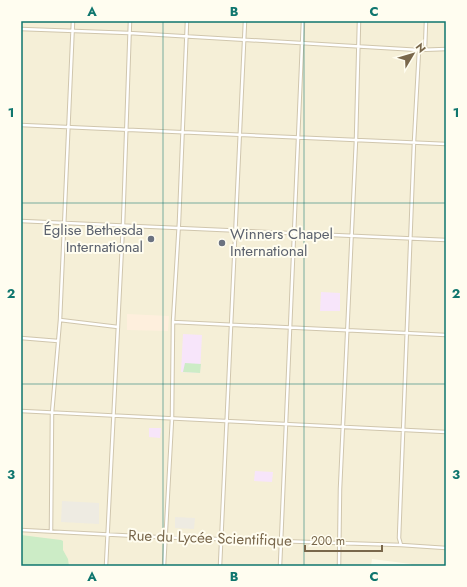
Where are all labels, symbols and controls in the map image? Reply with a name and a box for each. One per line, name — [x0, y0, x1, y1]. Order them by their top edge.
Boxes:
text: A — [86, 2, 97, 21]
text: B — [230, 2, 239, 21]
text: C — [369, 2, 379, 21]
north arrow — [393, 34, 433, 74]
text: N — [412, 39, 430, 56]
text: 1 — [8, 103, 14, 122]
text: 1 — [453, 103, 459, 122]
place label: Église Bethesda International — [43, 219, 143, 258]
place label: Winners Chapel International — [230, 223, 333, 262]
marker: Église Bethesda International — [146, 234, 156, 244]
marker: Winners Chapel International — [217, 238, 227, 248]
text: 2 — [7, 284, 15, 303]
text: 2 — [452, 284, 460, 303]
text: 3 — [7, 465, 15, 484]
text: 3 — [452, 465, 460, 484]
street label: Rue du Lycée Scientifique — [128, 524, 292, 552]
scale bar — [305, 527, 382, 553]
text: 200 m — [311, 532, 345, 550]
text: A — [86, 567, 97, 586]
text: B — [230, 567, 239, 586]
text: C — [369, 567, 379, 586]

